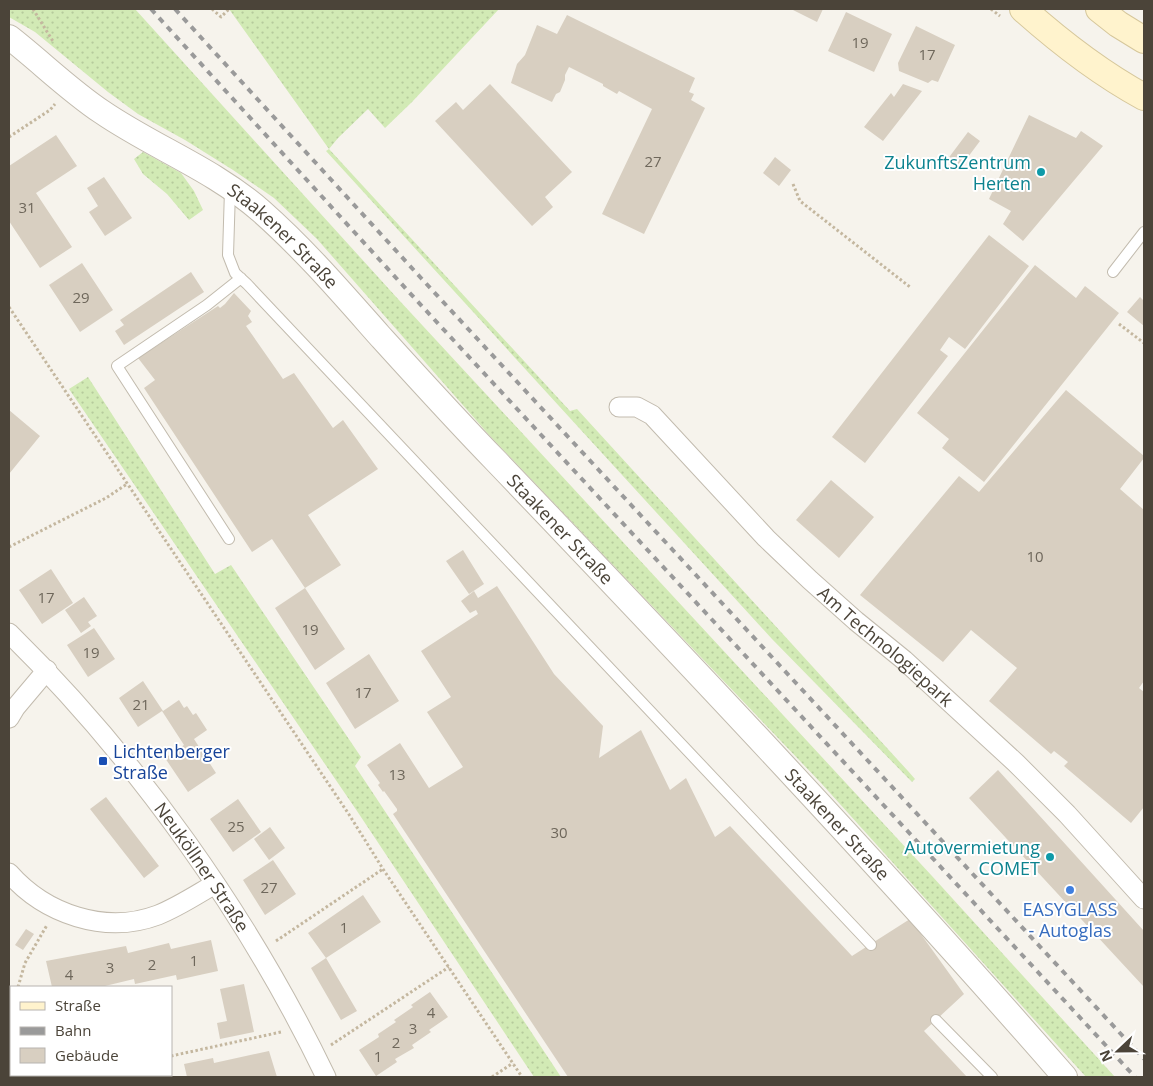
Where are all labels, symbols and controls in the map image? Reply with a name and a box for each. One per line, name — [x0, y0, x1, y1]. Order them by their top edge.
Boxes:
house number: 19 — [851, 32, 869, 52]
house number: 17 — [918, 44, 936, 64]
place label: ZukunftsZentrum Herten — [884, 150, 1031, 195]
house number: 27 — [644, 151, 662, 171]
marker: ZukunftsZentrum Herten — [1035, 166, 1047, 178]
street label: Staakener Straße — [223, 177, 344, 293]
house number: 31 — [18, 197, 36, 217]
house number: 29 — [72, 287, 90, 307]
street label: Staakener Straße — [502, 468, 619, 589]
house number: 10 — [1026, 546, 1044, 566]
street label: Am Technologiepark — [813, 581, 959, 712]
house number: 17 — [37, 587, 55, 607]
house number: 19 — [301, 619, 319, 639]
house number: 19 — [82, 642, 100, 662]
house number: 17 — [354, 682, 372, 702]
house number: 21 — [132, 694, 150, 714]
place label: Lichtenberger Straße — [113, 739, 231, 784]
marker: Lichtenberger Straße — [97, 755, 109, 767]
street label: Staakener Straße — [780, 763, 895, 885]
house number: 13 — [388, 764, 406, 784]
street label: Neuköllner Straße — [149, 797, 255, 936]
house number: 25 — [227, 816, 245, 836]
house number: 30 — [550, 822, 568, 842]
place label: Autovermietung COMET — [904, 835, 1040, 880]
marker: Autovermietung COMET — [1044, 851, 1056, 863]
house number: 27 — [260, 877, 278, 897]
marker: EASYGLASS - Autoglas — [1064, 884, 1076, 896]
place label: EASYGLASS - Autoglas — [1023, 897, 1118, 942]
house number: 1 — [340, 917, 348, 937]
house number: 1 — [190, 950, 198, 970]
house number: 2 — [148, 954, 156, 974]
house number: 3 — [106, 957, 114, 977]
house number: 4 — [65, 964, 74, 984]
legend — [10, 986, 172, 1076]
text: Straße — [55, 995, 101, 1015]
house number: 4 — [427, 1002, 436, 1022]
house number: 3 — [409, 1018, 417, 1038]
text: Bahn — [55, 1020, 91, 1040]
north arrow — [1093, 1026, 1143, 1076]
house number: 2 — [392, 1032, 400, 1052]
text: Gebäude — [55, 1045, 119, 1065]
house number: 1 — [374, 1046, 382, 1066]
text: N — [1095, 1047, 1116, 1065]

